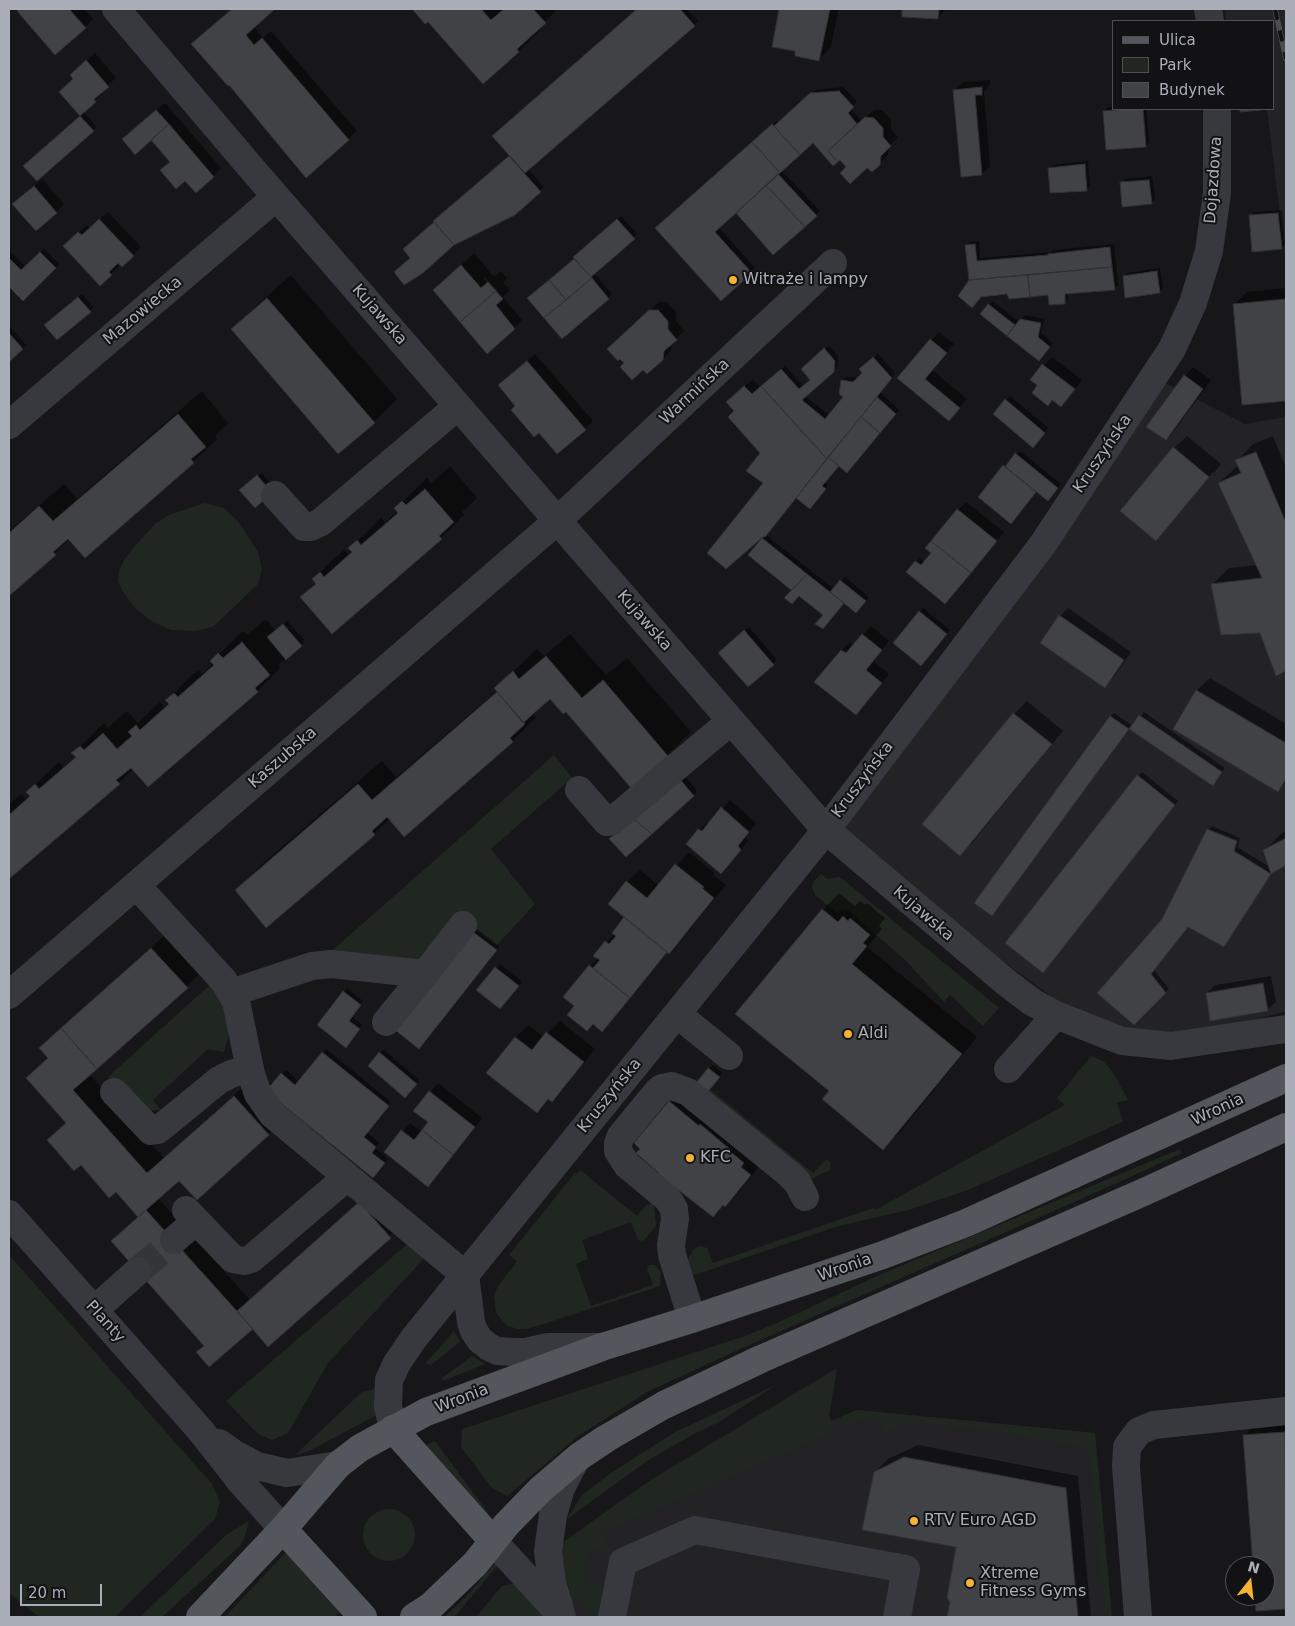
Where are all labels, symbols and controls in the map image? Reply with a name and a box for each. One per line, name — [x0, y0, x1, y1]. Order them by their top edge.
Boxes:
legend — [1112, 20, 1275, 110]
text: Ulica — [1159, 31, 1196, 49]
text: Park — [1159, 56, 1191, 74]
text: Budynek — [1159, 81, 1225, 99]
street label: Dojazdowa — [1201, 136, 1227, 224]
place label: Witraże i lampy — [743, 270, 868, 290]
street label: Mazowiecka — [100, 273, 186, 349]
marker: Witraże i lampy — [727, 274, 739, 286]
street label: Kujawska — [347, 281, 411, 349]
street label: Warmińska — [656, 355, 734, 429]
street label: Kruszyńska — [1070, 411, 1136, 497]
street label: Kujawska — [612, 587, 676, 655]
street label: Kaszubska — [245, 723, 321, 793]
street label: Kruszyńska — [828, 738, 898, 822]
street label: Kujawska — [889, 882, 957, 946]
place label: Aldi — [858, 1024, 888, 1044]
marker: Aldi — [842, 1028, 854, 1040]
street label: Kruszyńska — [574, 1055, 646, 1137]
street label: Wronia — [1189, 1090, 1247, 1130]
place label: KFC — [700, 1148, 731, 1168]
marker: KFC — [684, 1152, 696, 1164]
street label: Wronia — [816, 1250, 874, 1286]
street label: Planty — [81, 1297, 129, 1347]
street label: Wronia — [433, 1380, 491, 1418]
place label: RTV Euro AGD — [924, 1511, 1036, 1531]
marker: RTV Euro AGD — [908, 1515, 920, 1527]
north arrow — [1225, 1556, 1275, 1606]
text: N — [1246, 1558, 1262, 1577]
place label: Xtreme Fitness Gyms — [980, 1564, 1086, 1602]
scale bar — [22, 1574, 105, 1606]
marker: Xtreme Fitness Gyms — [964, 1577, 976, 1589]
text: 20 m — [28, 1584, 66, 1602]

